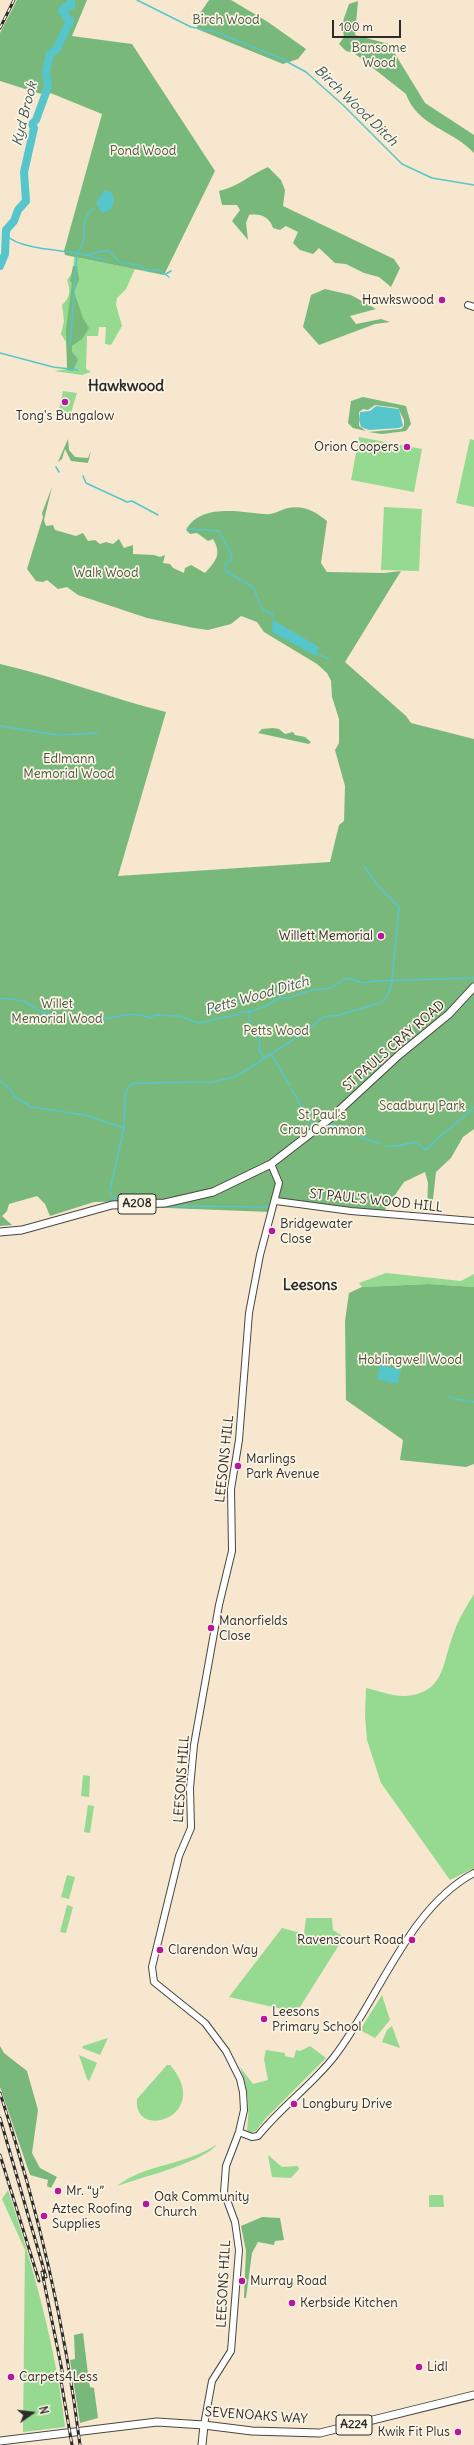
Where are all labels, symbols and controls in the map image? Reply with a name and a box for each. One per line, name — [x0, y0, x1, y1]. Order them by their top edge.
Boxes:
park label: Birch Wood — [192, 12, 260, 28]
scale bar — [334, 12, 403, 38]
text: 100 m — [339, 19, 373, 34]
park label: Bansome Wood — [351, 40, 407, 71]
water label: Birch Wood Ditch — [311, 62, 401, 150]
water label: Kyd Brook — [9, 80, 41, 148]
park label: Pond Wood — [110, 143, 176, 159]
place label: Hawkswood — [362, 292, 434, 308]
marker: Hawkswood — [437, 295, 447, 305]
district label: Hawkwood — [88, 378, 164, 396]
marker: Tong's Bungalow — [60, 397, 70, 407]
place label: Tong's Bungalow — [16, 408, 114, 424]
place label: Orion Coopers — [314, 439, 399, 455]
marker: Orion Coopers — [402, 442, 412, 452]
park label: Walk Wood — [73, 565, 139, 581]
park label: Edlmann Memorial Wood — [23, 751, 115, 782]
place label: Willett Memorial — [279, 928, 373, 944]
marker: Willett Memorial — [376, 931, 386, 941]
water label: Petts Wood Ditch — [203, 973, 311, 1019]
park label: Willet Memorial Wood — [11, 996, 103, 1027]
street label: ST PAULS CRAY ROAD — [340, 997, 448, 1095]
park label: Petts Wood — [243, 1023, 309, 1039]
park label: Scadbury Park — [379, 1098, 465, 1114]
park label: St Paul's Cray Common — [280, 1107, 364, 1138]
street label: ST PAUL'S WOOD HILL — [309, 1186, 443, 1216]
road number: A208 — [118, 1194, 156, 1214]
place label: Bridgewater Close — [280, 1216, 353, 1247]
marker: Bridgewater Close — [267, 1226, 277, 1236]
district label: Leesons — [283, 1277, 337, 1295]
park label: Hoblingwell Wood — [358, 1352, 462, 1368]
street label: LEESONS HILL — [213, 1414, 237, 1504]
place label: Marlings Park Avenue — [246, 1451, 320, 1482]
marker: Marlings Park Avenue — [233, 1461, 243, 1471]
place label: Manorfields Close — [219, 1613, 288, 1644]
marker: Manorfields Close — [206, 1623, 216, 1633]
street label: LEESONS HILL — [171, 1735, 193, 1823]
place label: Ravenscourt Road — [297, 1932, 404, 1948]
marker: Ravenscourt Road — [407, 1935, 417, 1945]
place label: Clarendon Way — [168, 1942, 258, 1958]
marker: Clarendon Way — [155, 1945, 165, 1955]
place label: Leesons Primary School — [272, 2004, 362, 2035]
marker: Leesons Primary School — [259, 2014, 269, 2024]
place label: Longbury Drive — [302, 2096, 392, 2112]
marker: Longbury Drive — [289, 2099, 299, 2109]
place label: Mr. “y” — [66, 2183, 104, 2199]
marker: Mr. “y” — [53, 2186, 63, 2196]
place label: Oak Community Church — [154, 2189, 249, 2220]
marker: Oak Community Church — [141, 2199, 151, 2209]
place label: Aztec Roofing Supplies — [52, 2201, 132, 2232]
marker: Aztec Roofing Supplies — [39, 2211, 49, 2221]
street label: LEESONS HILL — [214, 2240, 234, 2328]
place label: Murray Road — [250, 2273, 327, 2289]
marker: Murray Road — [237, 2276, 247, 2286]
place label: Kerbside Kitchen — [300, 2295, 398, 2311]
marker: Kerbside Kitchen — [287, 2298, 297, 2308]
place label: Lidl — [427, 2359, 448, 2375]
marker: Lidl — [414, 2362, 424, 2372]
place label: Carpets4Less — [19, 2369, 98, 2385]
marker: Carpets4Less — [6, 2372, 16, 2382]
north arrow — [12, 2393, 52, 2433]
text: N — [36, 2405, 51, 2415]
street label: SEVENOAKS WAY — [204, 2405, 308, 2427]
road number: A224 — [336, 2415, 372, 2435]
place label: Kwik Fit Plus — [378, 2424, 450, 2440]
marker: Kwik Fit Plus — [453, 2427, 463, 2437]

